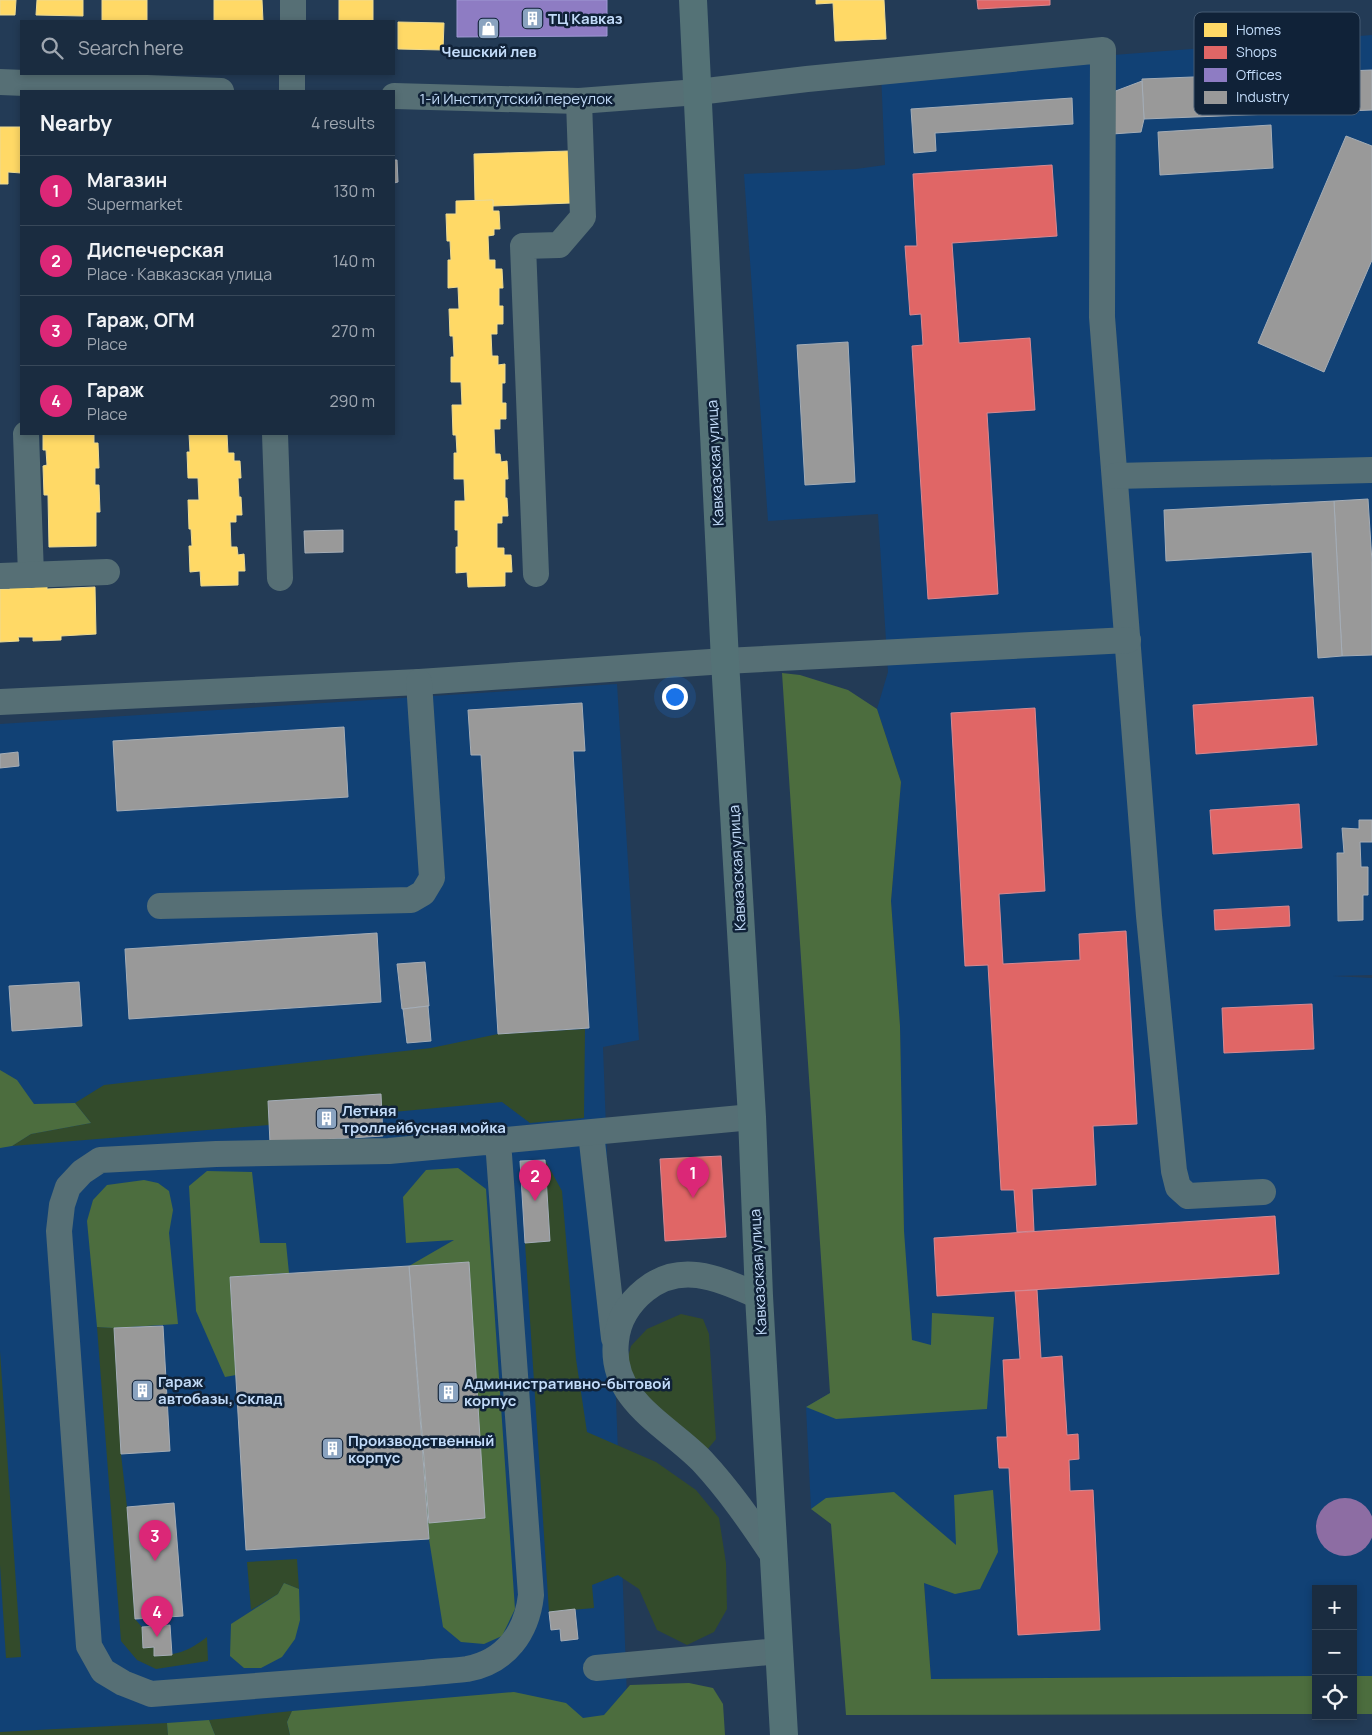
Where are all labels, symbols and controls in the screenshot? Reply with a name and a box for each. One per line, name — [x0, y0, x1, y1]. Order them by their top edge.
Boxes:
building icon: ТЦ Кавказ — [520, 6, 544, 30]
place label: ТЦ Кавказ — [548, 8, 623, 29]
legend — [1194, 12, 1360, 115]
shop icon: Чешский лев — [477, 16, 501, 40]
search box — [20, 20, 395, 75]
text: Homes — [1236, 20, 1281, 39]
icon: search — [38, 34, 66, 62]
text: Search here — [78, 35, 184, 61]
place label: Чешский лев — [441, 41, 537, 62]
text: Shops — [1236, 42, 1277, 61]
text: Offices — [1236, 65, 1282, 84]
text: Industry — [1236, 87, 1290, 106]
street label: 1-й Институтский переулок — [419, 88, 613, 109]
text: Nearby — [40, 109, 112, 137]
text: 4 results — [311, 112, 375, 134]
text: Магазин — [87, 167, 167, 193]
text: 1 — [52, 180, 60, 202]
text: 130 m — [333, 180, 375, 202]
text: Supermarket — [87, 193, 183, 215]
text: Диспечерская — [87, 237, 224, 263]
text: 2 — [51, 250, 61, 272]
text: 140 m — [333, 250, 375, 272]
text: Place · Кавказская улица — [87, 263, 272, 285]
text: Гараж, ОГМ — [87, 307, 195, 333]
text: 3 — [51, 320, 61, 342]
text: 270 m — [331, 320, 375, 342]
text: Place — [87, 333, 127, 355]
text: Гараж — [87, 377, 144, 403]
text: 4 — [51, 390, 61, 412]
text: 290 m — [329, 390, 375, 412]
street label: Кавказская улица — [701, 399, 729, 527]
text: Place — [87, 403, 127, 425]
your location — [662, 684, 688, 710]
street label: Кавказская улица — [723, 804, 751, 932]
place label: Летняя троллейбусная мойка — [342, 1100, 506, 1138]
building icon: Летняя троллейбусная мойка — [314, 1107, 338, 1131]
pin: 1 — [677, 1157, 709, 1198]
pin: 2 — [519, 1160, 551, 1201]
street label: Кавказская улица — [744, 1208, 772, 1336]
place label: Гараж автобазы, Склад — [158, 1371, 283, 1409]
place label: Административно-бытовой корпус — [464, 1373, 671, 1411]
building icon: Гараж автобазы, Склад — [130, 1378, 154, 1402]
building icon: Административно-бытовой корпус — [436, 1380, 460, 1404]
place label: Производственный корпус — [348, 1430, 494, 1468]
building icon: Производственный корпус — [320, 1437, 344, 1461]
pin: 3 — [139, 1520, 171, 1561]
map controls — [1312, 1585, 1357, 1720]
button: + — [1312, 1585, 1357, 1630]
pin: 4 — [141, 1596, 173, 1637]
button: − — [1312, 1630, 1357, 1675]
button: locate — [1312, 1675, 1357, 1720]

